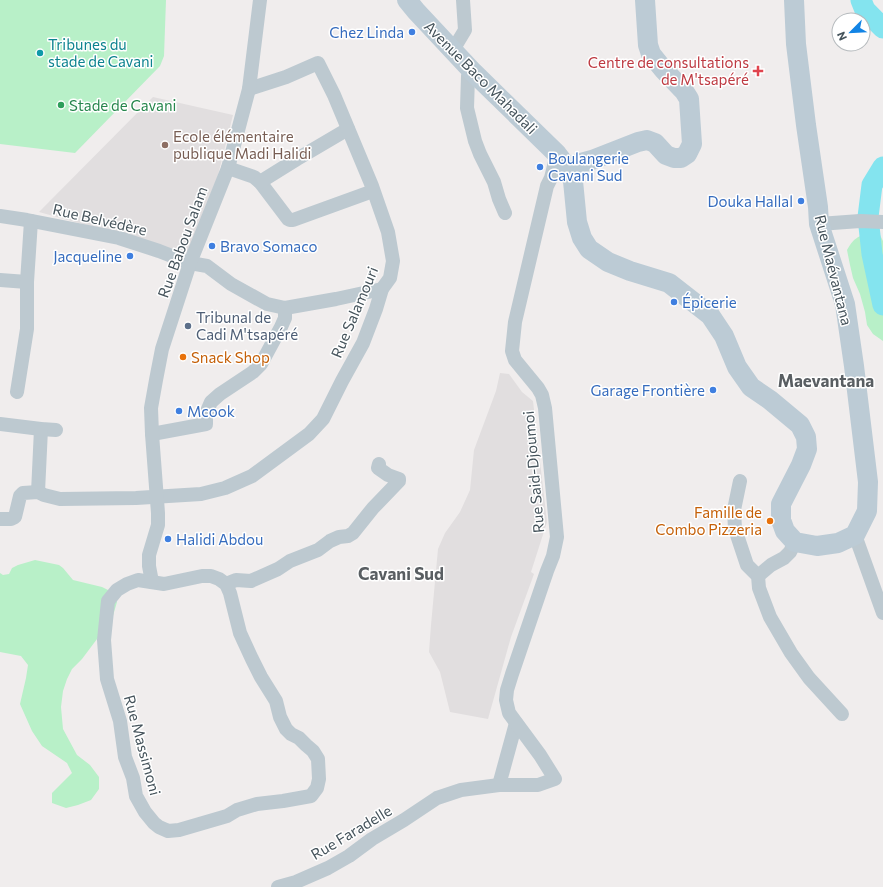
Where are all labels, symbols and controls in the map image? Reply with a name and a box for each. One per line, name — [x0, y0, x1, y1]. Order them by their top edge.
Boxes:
north arrow — [831, 12, 871, 52]
street label: Avenue Baco Mahadali — [421, 17, 541, 137]
place label: Chez Linda — [329, 23, 404, 41]
marker: Chez Linda — [407, 27, 417, 37]
text: N — [834, 30, 849, 43]
place label: Tribunes du stade de Cavani — [48, 35, 153, 70]
marker: Tribunes du stade de Cavani — [35, 48, 45, 58]
place label: Centre de consultations de M'tsapéré — [588, 53, 749, 88]
marker: Centre de consultations de M'tsapéré — [752, 65, 764, 77]
place label: Stade de Cavani — [69, 96, 176, 114]
marker: Stade de Cavani — [56, 100, 66, 110]
place label: Ecole élémentaire publique Madi Halidi — [173, 127, 311, 162]
marker: Ecole élémentaire publique Madi Halidi — [160, 140, 170, 150]
place label: Boulangerie Cavani Sud — [548, 149, 629, 184]
marker: Boulangerie Cavani Sud — [535, 162, 545, 172]
street label: Rue Babou Salam — [154, 184, 210, 300]
place label: Douka Hallal — [707, 192, 793, 210]
marker: Douka Hallal — [796, 196, 806, 206]
street label: Rue Belvédère — [51, 199, 149, 239]
street label: Rue Maévantana — [812, 213, 856, 327]
place label: Bravo Somaco — [220, 237, 318, 255]
marker: Bravo Somaco — [207, 241, 217, 251]
place label: Jacqueline — [53, 247, 122, 265]
marker: Jacqueline — [125, 251, 135, 261]
street label: Rue Salamouri — [327, 264, 381, 360]
place label: Épicerie — [682, 292, 737, 311]
marker: Épicerie — [669, 297, 679, 307]
place label: Tribunal de Cadi M'tsapéré — [196, 308, 298, 343]
marker: Tribunal de Cadi M'tsapéré — [183, 321, 193, 331]
place label: Snack Shop — [191, 348, 270, 366]
marker: Snack Shop — [178, 352, 188, 362]
district label: Maevantana — [778, 370, 874, 391]
place label: Garage Frontière — [590, 381, 705, 399]
marker: Garage Frontière — [708, 385, 718, 395]
place label: Mcook — [187, 402, 235, 420]
marker: Mcook — [174, 406, 184, 416]
street label: Rue Said-Djoumoi — [519, 410, 547, 534]
place label: Famille de Combo Pizzeria — [655, 503, 762, 538]
marker: Famille de Combo Pizzeria — [765, 516, 775, 526]
place label: Halidi Abdou — [176, 530, 263, 548]
marker: Halidi Abdou — [163, 534, 173, 544]
district label: Cavani Sud — [358, 563, 444, 584]
street label: Rue Massimoni — [121, 693, 165, 797]
street label: Rue Faradelle — [307, 801, 395, 863]

